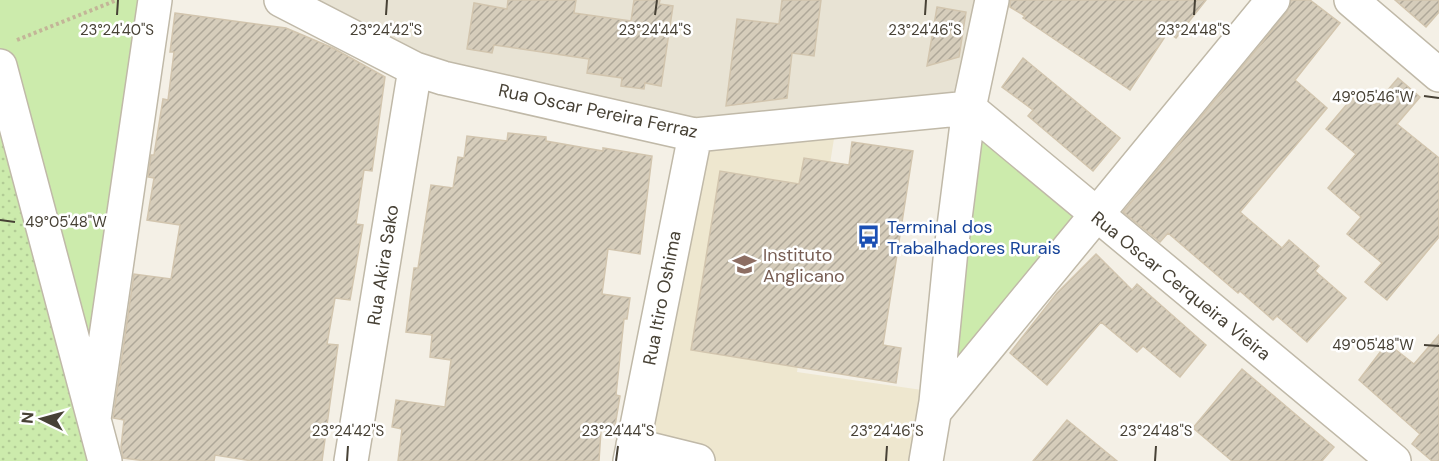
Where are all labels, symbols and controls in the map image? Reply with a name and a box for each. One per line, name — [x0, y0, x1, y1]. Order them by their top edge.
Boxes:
text: 23°24'40"S — [80, 20, 154, 40]
text: 23°24'42"S — [350, 20, 423, 40]
text: 23°24'44"S — [618, 20, 692, 40]
text: 23°24'46"S — [888, 20, 962, 40]
text: 23°24'48"S — [1157, 20, 1231, 40]
street label: Rua Oscar Pereira Ferraz — [496, 78, 700, 144]
text: 49°05'46"W — [1332, 87, 1414, 107]
street label: Rua Akira Sako — [362, 203, 404, 327]
street label: Rua Oscar Cerqueira Vieira — [1086, 206, 1276, 366]
text: 49°05'48"W — [25, 212, 107, 232]
place label: Terminal dos Trabalhadores Rurais — [887, 215, 1061, 260]
bus stop icon: Terminal dos Trabalhadores Rurais — [856, 224, 882, 250]
street label: Rua Itiro Oshima — [637, 229, 687, 367]
place label: Instituto Anglicano — [763, 243, 845, 288]
school or university icon: Instituto Anglicano — [732, 252, 758, 278]
text: 49°05'48"W — [1332, 335, 1414, 355]
north arrow — [12, 389, 72, 449]
text: N — [17, 411, 39, 424]
text: 23°24'42"S — [312, 421, 385, 441]
text: 23°24'44"S — [581, 421, 655, 441]
text: 23°24'46"S — [850, 421, 924, 441]
text: 23°24'48"S — [1119, 421, 1193, 441]

